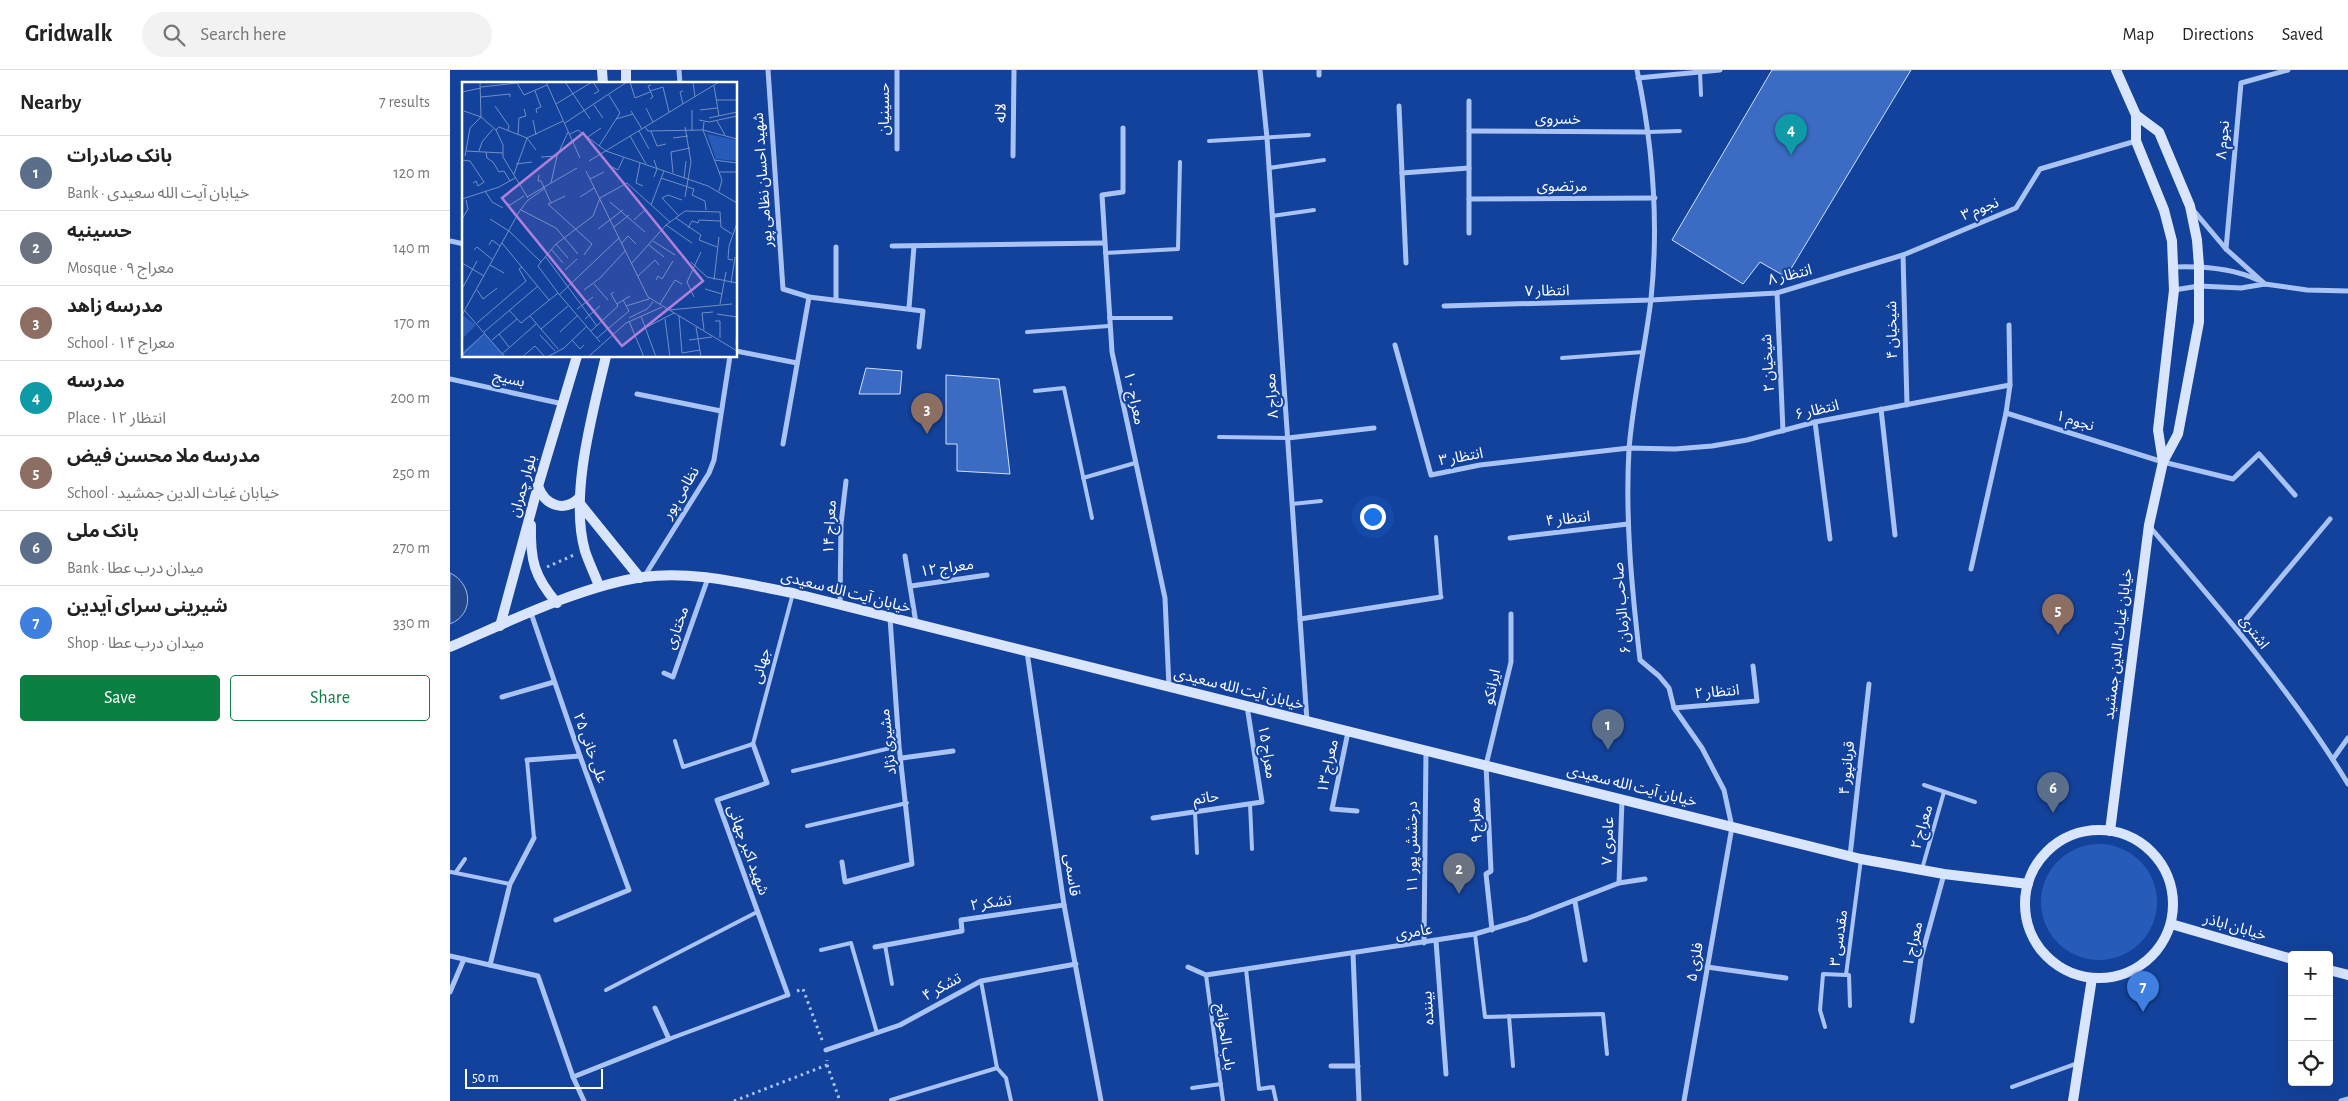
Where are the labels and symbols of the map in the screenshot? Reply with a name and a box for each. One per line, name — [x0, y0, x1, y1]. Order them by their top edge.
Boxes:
inset map — [462, 82, 738, 358]
street label: حسینیان — [877, 83, 893, 135]
street label: لاله — [993, 103, 1009, 123]
street label: خسروی — [1535, 111, 1581, 128]
street label: شهید احسان نظامی پور — [751, 112, 777, 249]
pin: 4 — [1775, 114, 1807, 155]
street label: نجوم ۸ — [2214, 120, 2235, 160]
street label: مرتضوی — [1537, 179, 1587, 195]
street label: نجوم ۳ — [1959, 195, 2002, 226]
street label: انتظار ۸ — [1766, 262, 1814, 289]
street label: انتظار ۷ — [1524, 283, 1570, 300]
street label: شیخیان ۴ — [1884, 301, 1901, 359]
street label: شیخیان ۲ — [1759, 333, 1778, 392]
street label: بسیج — [491, 368, 526, 394]
street label: معراج ۱۰ — [1117, 370, 1147, 427]
street label: معراج ۸ — [1263, 373, 1285, 419]
pin: 3 — [911, 393, 943, 434]
street label: انتظار ۶ — [1793, 398, 1841, 423]
street label: نجوم ۱ — [2053, 408, 2096, 437]
street label: انتظار ۳ — [1438, 446, 1485, 469]
street label: بلوار چمران — [507, 453, 541, 519]
street label: نظامی پور — [659, 464, 704, 523]
street label: معراج ۱۴ — [821, 500, 843, 555]
your location — [1360, 504, 1386, 530]
street label: انتظار ۴ — [1545, 509, 1591, 530]
street label: معراج ۱۲ — [919, 557, 975, 583]
street label: صاحب الزمان ۶ — [1611, 561, 1634, 654]
street label: خیابان غیاث الدین جمشید — [2101, 567, 2136, 720]
street label: خیابان آیت الله سعیدی — [779, 568, 913, 616]
pin: 5 — [2042, 594, 2074, 635]
street label: مختاری — [662, 605, 693, 652]
street label: اشتری — [2236, 612, 2272, 652]
street label: جهانی — [749, 647, 774, 686]
street label: خیابان آیت الله سعیدی — [1172, 665, 1306, 713]
street label: ایرانکو — [1481, 668, 1504, 706]
street label: انتظار ۲ — [1694, 683, 1740, 702]
street label: مشیری نژاد — [877, 708, 900, 776]
pin: 1 — [1592, 709, 1624, 750]
street label: علی خانی ۲۵ — [569, 711, 610, 786]
street label: معراج ۱۵ — [1251, 724, 1279, 780]
street label: معراج ۱۳ — [1315, 738, 1345, 795]
street label: قربانپور ۴ — [1837, 740, 1859, 796]
street label: خیابان آیت الله سعیدی — [1565, 762, 1699, 810]
pin: 6 — [2037, 772, 2069, 813]
street label: حاتم — [1192, 789, 1221, 810]
street label: معراج ۹ — [1467, 797, 1489, 843]
street label: درخشش پور ۱۱ — [1405, 801, 1422, 893]
street label: شهید اکبر جهانی — [724, 803, 771, 898]
street label: معراج ۲ — [1909, 803, 1939, 852]
street label: عامری ۷ — [1600, 816, 1617, 865]
street label: قاسمی — [1061, 853, 1082, 898]
pin: 2 — [1443, 853, 1475, 894]
street label: تشکر ۲ — [969, 893, 1013, 914]
street label: مقدسی ۳ — [1828, 909, 1851, 967]
street label: خیابان اباذر — [2201, 911, 2268, 944]
street label: معراج ۱ — [1901, 920, 1929, 969]
street label: عامری — [1394, 922, 1434, 943]
street label: فلزی ۵ — [1684, 941, 1707, 983]
street label: تشکر ۴ — [920, 970, 964, 1005]
pin: 7 — [2127, 971, 2159, 1012]
street label: بیننده — [1419, 991, 1437, 1025]
street label: باب الحوائج — [1209, 1003, 1237, 1072]
scale bar — [465, 1066, 602, 1089]

